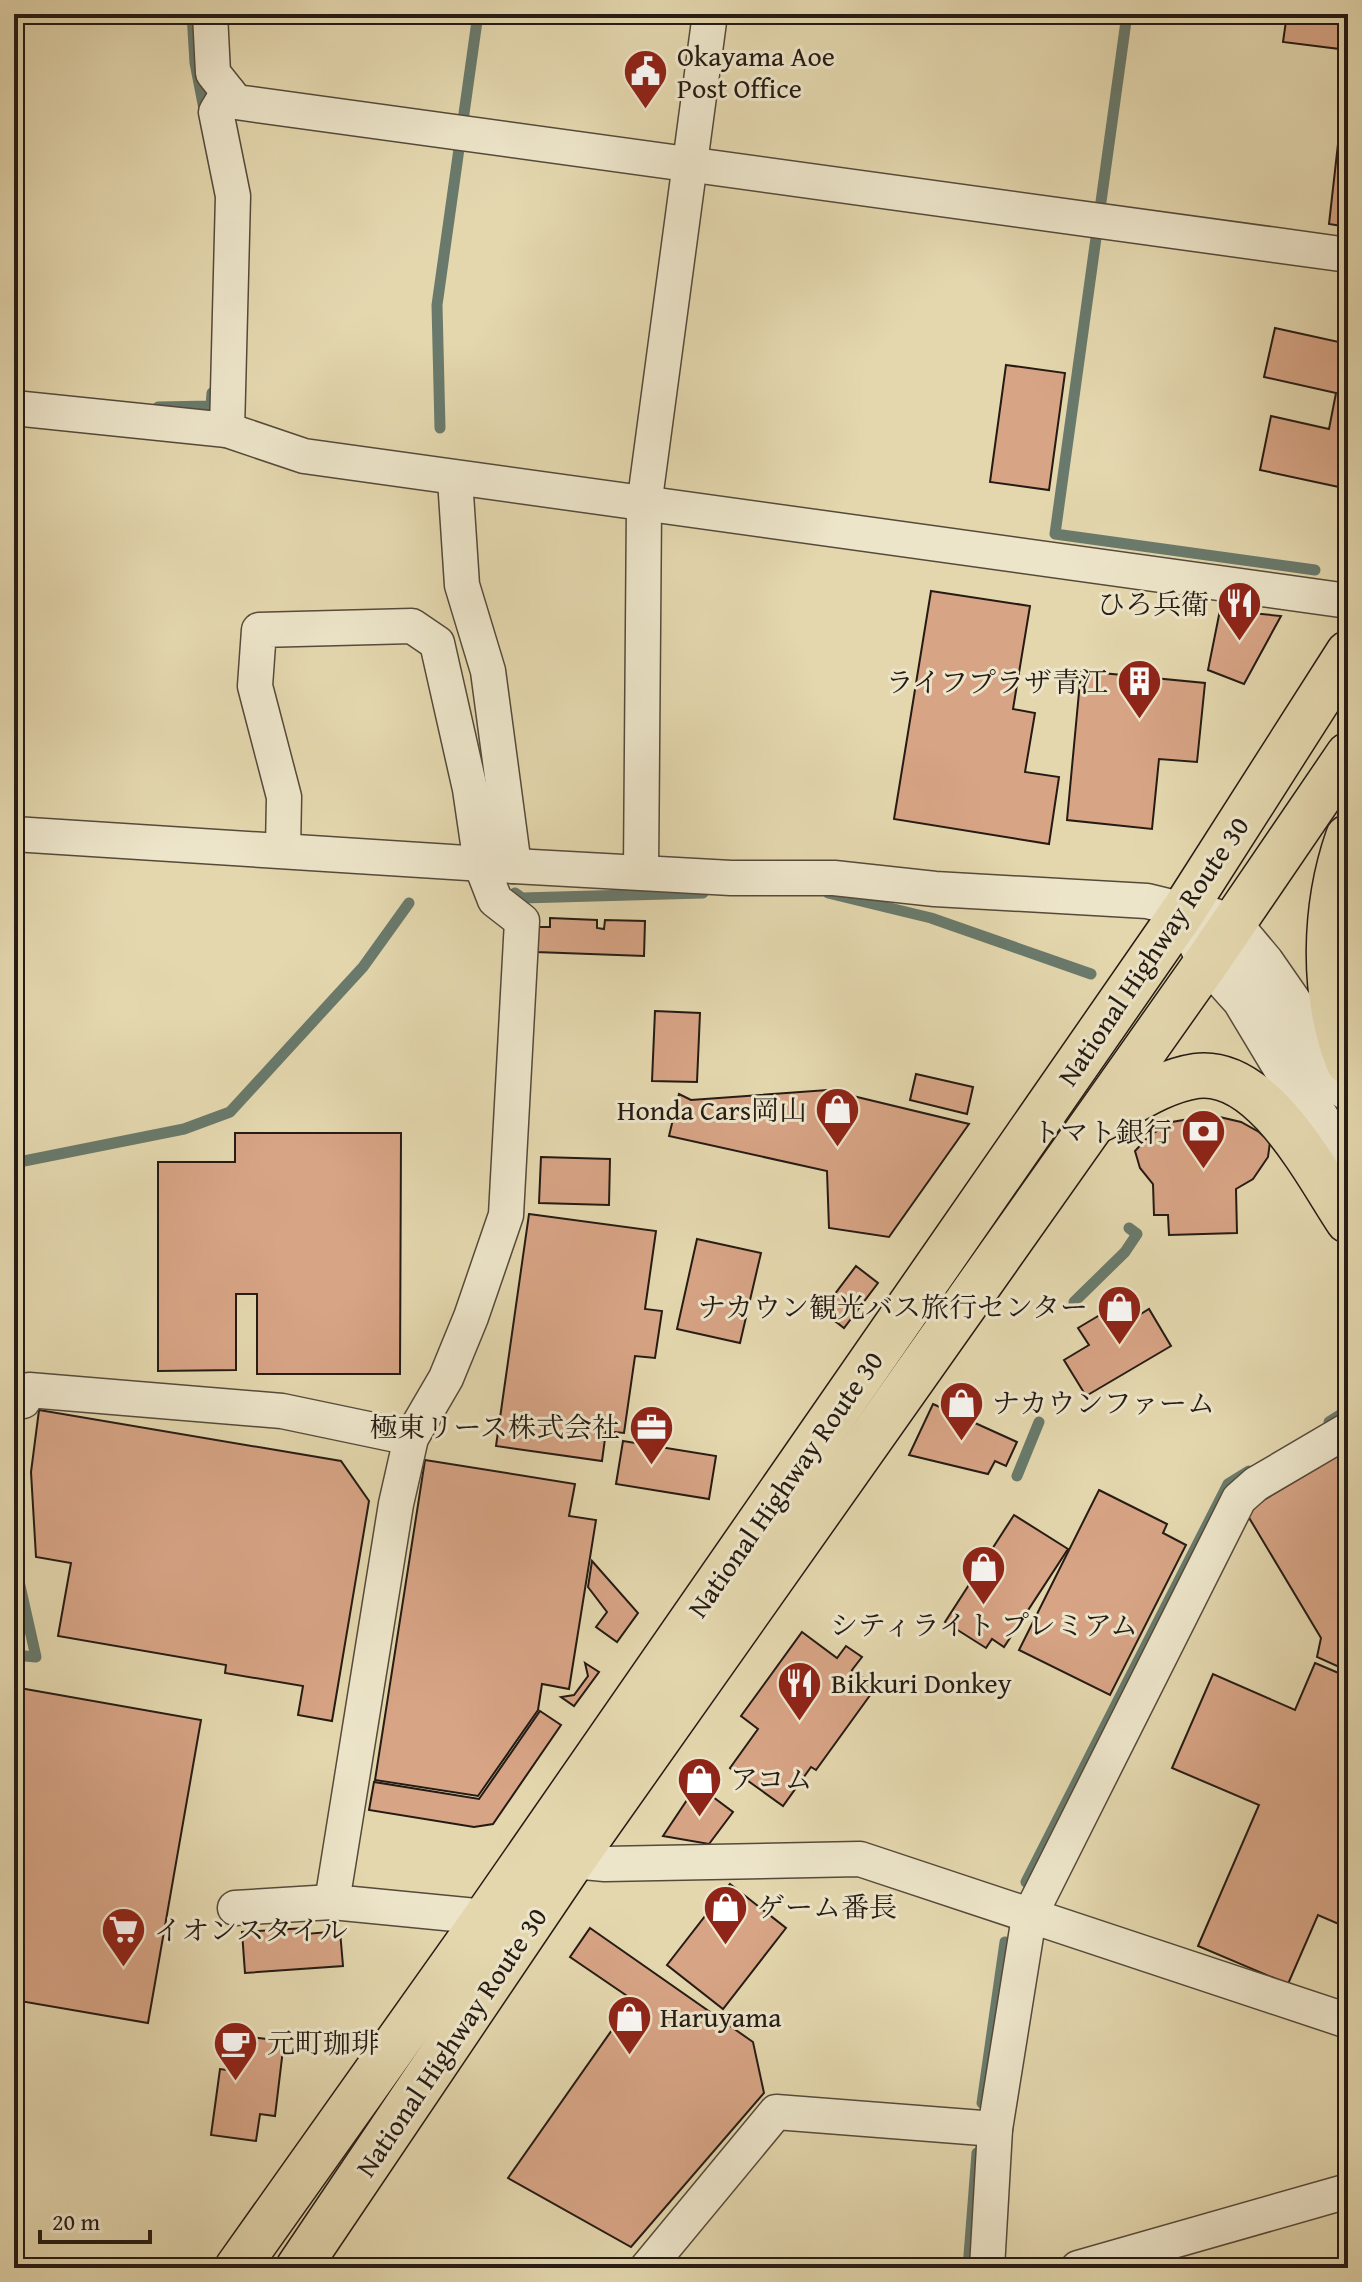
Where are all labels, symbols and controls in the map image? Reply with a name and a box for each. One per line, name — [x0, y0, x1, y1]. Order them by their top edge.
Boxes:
place label: Okayama Aoe Post Office — [677, 35, 835, 108]
public building icon: Okayama Aoe Post Office — [622, 48, 670, 111]
restaurant icon: ひろ兵衛 — [1216, 580, 1264, 643]
place label: ひろ兵衛 — [1097, 583, 1209, 624]
building icon: ライフプラザ青江 — [1115, 658, 1163, 721]
place label: ライフプラザ青江 — [886, 661, 1108, 702]
street label: National Highway Route 30 — [1047, 808, 1258, 1094]
shop icon: Honda Cars岡山 — [814, 1086, 862, 1149]
place label: Honda Cars岡山 — [617, 1089, 807, 1130]
bank icon: トマト銀行 — [1179, 1108, 1227, 1171]
place label: トマト銀行 — [1032, 1111, 1172, 1152]
shop icon: ナカウン観光バス旅行センター — [1095, 1283, 1143, 1346]
place label: ナカウン観光バス旅行センター — [698, 1286, 1088, 1327]
street label: National Highway Route 30 — [677, 1342, 892, 1625]
shop icon: ナカウンファーム — [937, 1379, 985, 1442]
place label: ナカウンファーム — [992, 1382, 1215, 1423]
office icon: 極東リース株式会社 — [627, 1403, 675, 1466]
place label: 極東リース株式会社 — [369, 1406, 620, 1447]
shop icon: シティライト プレミアム — [960, 1544, 1008, 1607]
place label: シティライト プレミアム — [830, 1604, 1138, 1645]
restaurant icon: Bikkuri Donkey — [776, 1659, 824, 1722]
place label: Bikkuri Donkey — [831, 1662, 1012, 1703]
shop icon: アコム — [675, 1755, 723, 1818]
place label: アコム — [730, 1758, 813, 1799]
shop icon: ゲーム番長 — [702, 1883, 750, 1946]
place label: ゲーム番長 — [757, 1886, 897, 1927]
street label: National Highway Route 30 — [345, 1899, 556, 2185]
supermarket icon: イオンスタイル — [99, 1906, 147, 1969]
place label: イオンスタイル — [154, 1909, 348, 1950]
shop icon: Haruyama — [605, 1993, 653, 2056]
place label: Haruyama — [660, 1996, 782, 2037]
cafe icon: 元町珈琲 — [212, 2019, 260, 2082]
place label: 元町珈琲 — [267, 2022, 379, 2063]
scale bar — [40, 2194, 150, 2244]
text: 20 m — [52, 2204, 100, 2239]

